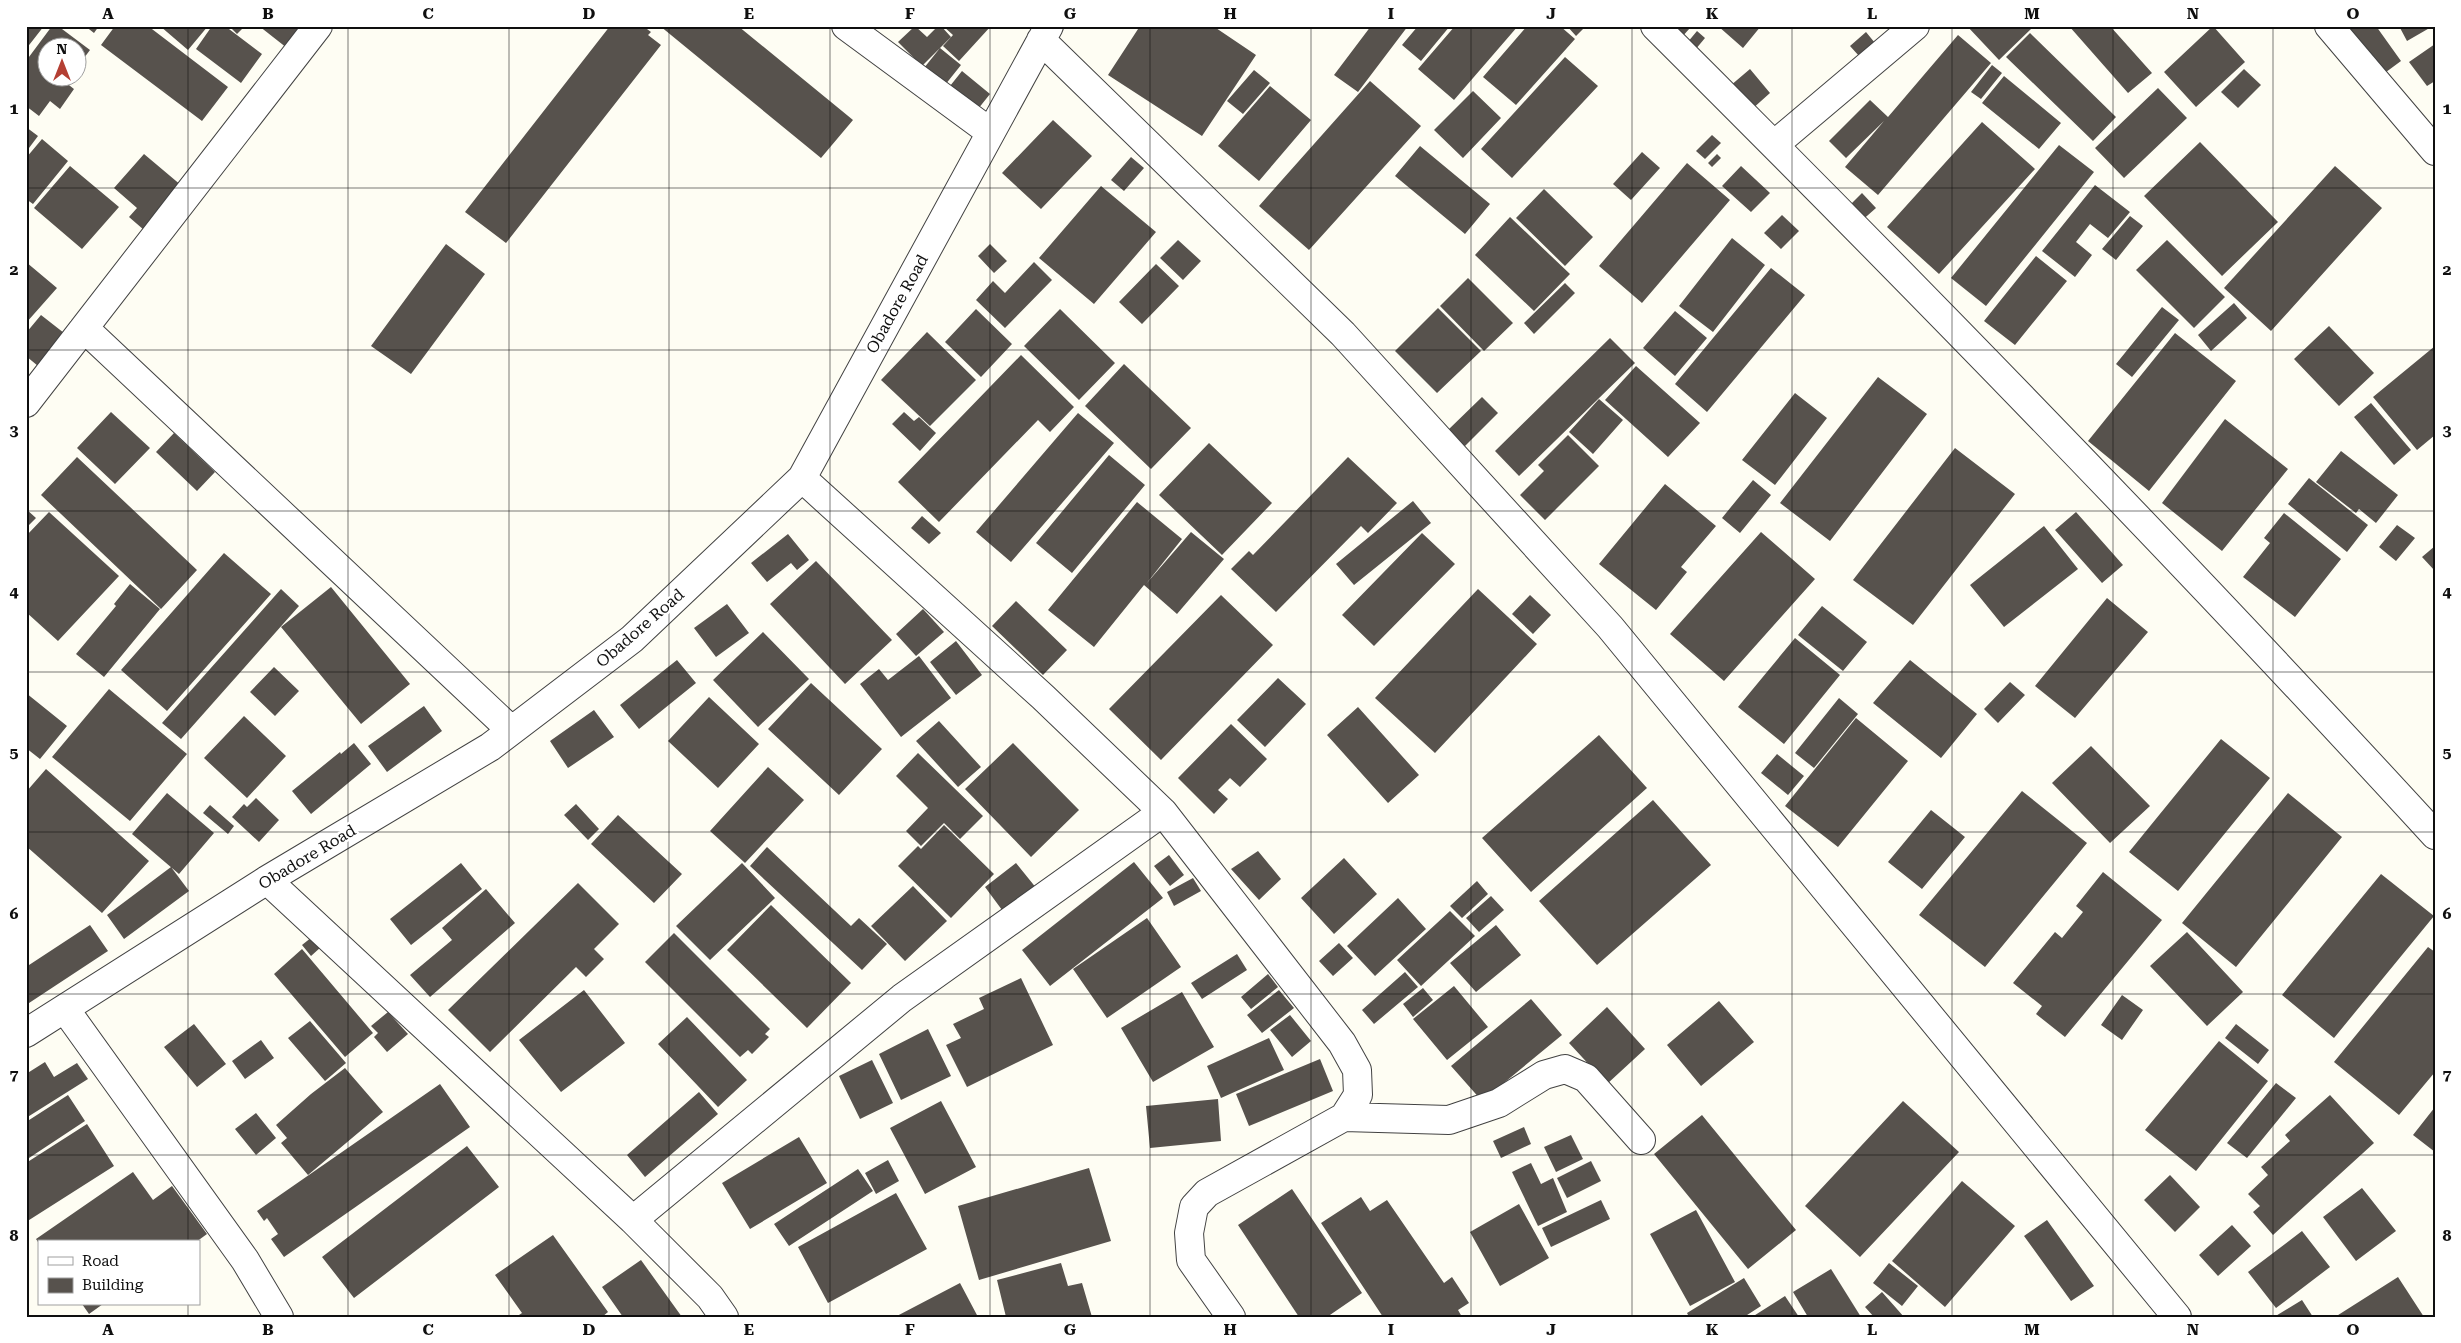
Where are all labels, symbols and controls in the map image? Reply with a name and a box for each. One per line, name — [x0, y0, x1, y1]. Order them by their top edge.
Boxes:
text: A — [102, 4, 114, 23]
text: B — [262, 4, 274, 23]
text: C — [422, 4, 434, 23]
text: D — [583, 4, 596, 23]
text: E — [744, 4, 754, 23]
text: F — [905, 4, 915, 23]
text: G — [1064, 4, 1077, 23]
text: H — [1223, 4, 1237, 23]
text: I — [1388, 4, 1394, 23]
text: J — [1546, 4, 1556, 23]
text: K — [1706, 4, 1719, 23]
text: L — [1867, 4, 1877, 23]
text: M — [2024, 4, 2040, 23]
text: N — [2187, 4, 2199, 23]
text: O — [2347, 4, 2360, 23]
north arrow — [38, 38, 88, 88]
text: N — [57, 41, 68, 57]
text: 1 — [10, 99, 19, 118]
text: 1 — [2443, 99, 2452, 118]
street label: Obadore Road — [862, 251, 932, 357]
text: 2 — [10, 260, 19, 279]
text: 2 — [2443, 260, 2452, 279]
text: 3 — [10, 421, 19, 440]
text: 3 — [2443, 421, 2452, 440]
text: 4 — [10, 582, 19, 601]
text: 4 — [2443, 582, 2452, 601]
street label: Obadore Road — [592, 585, 688, 671]
text: 5 — [10, 743, 19, 762]
text: 5 — [2443, 743, 2452, 762]
street label: Obadore Road — [255, 821, 359, 893]
text: 6 — [10, 904, 19, 923]
text: 6 — [2443, 904, 2452, 923]
text: 7 — [10, 1065, 19, 1084]
text: 7 — [2443, 1065, 2452, 1084]
text: 8 — [10, 1226, 19, 1245]
text: 8 — [2443, 1226, 2452, 1245]
legend — [38, 1240, 200, 1306]
text: Road — [82, 1252, 119, 1270]
text: Building — [82, 1276, 144, 1294]
text: A — [102, 1320, 114, 1339]
text: B — [262, 1320, 274, 1339]
text: C — [422, 1320, 434, 1339]
text: D — [583, 1320, 596, 1339]
text: E — [744, 1320, 754, 1339]
text: F — [905, 1320, 915, 1339]
text: G — [1064, 1320, 1077, 1339]
text: H — [1223, 1320, 1237, 1339]
text: I — [1388, 1320, 1394, 1339]
text: J — [1546, 1320, 1556, 1339]
text: K — [1706, 1320, 1719, 1339]
text: L — [1867, 1320, 1877, 1339]
text: M — [2024, 1320, 2040, 1339]
text: N — [2187, 1320, 2199, 1339]
text: O — [2347, 1320, 2360, 1339]

